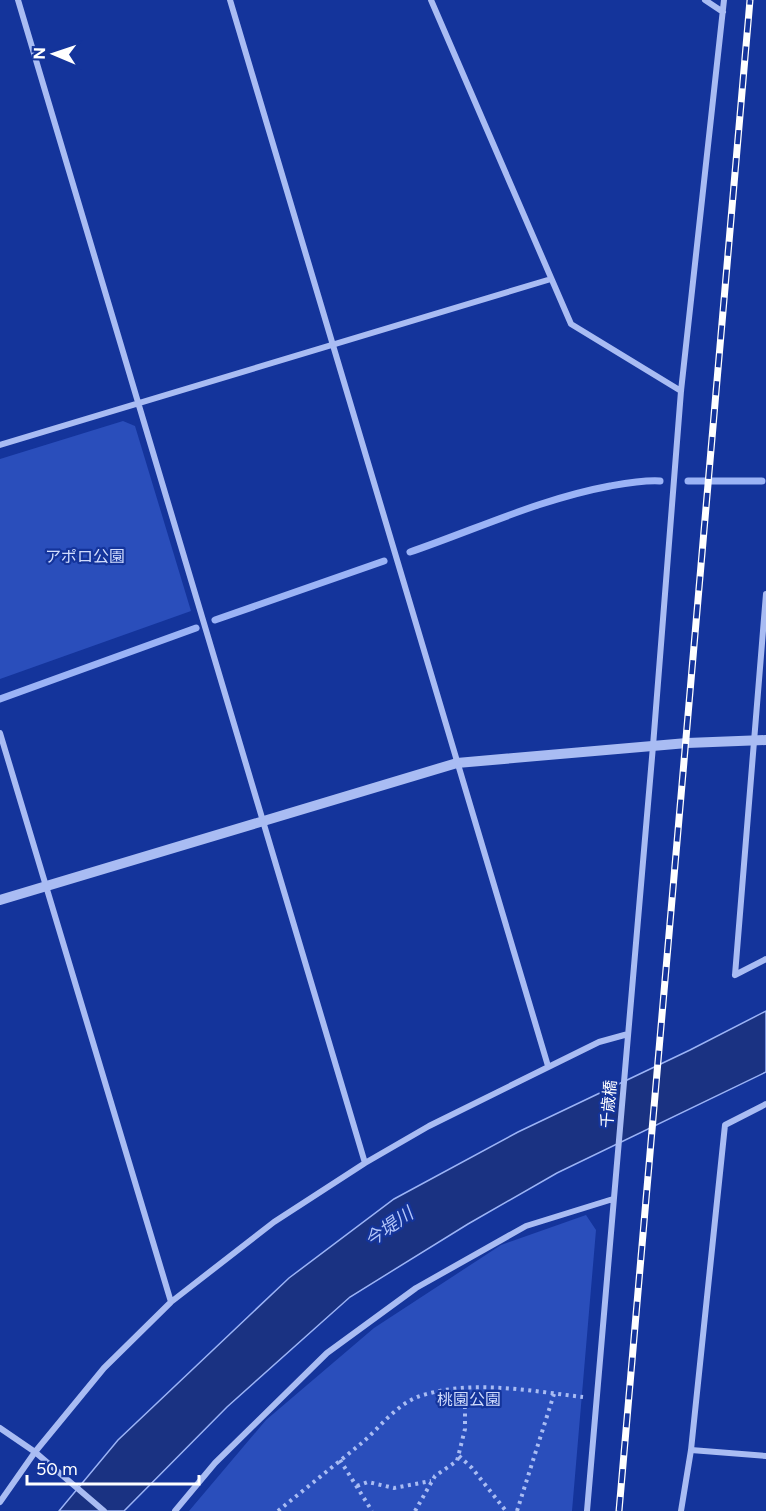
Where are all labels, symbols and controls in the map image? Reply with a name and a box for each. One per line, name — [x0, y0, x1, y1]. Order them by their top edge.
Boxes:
north arrow — [24, 24, 84, 84]
text: N — [30, 47, 49, 60]
park label: アポロ公園 — [45, 547, 125, 566]
street label: 千歳橋 — [597, 1079, 620, 1129]
water label: 今堤川 — [361, 1201, 419, 1251]
park label: 桃園公園 — [437, 1390, 501, 1409]
scale bar — [27, 1448, 200, 1486]
text: 50 m — [36, 1458, 78, 1480]

